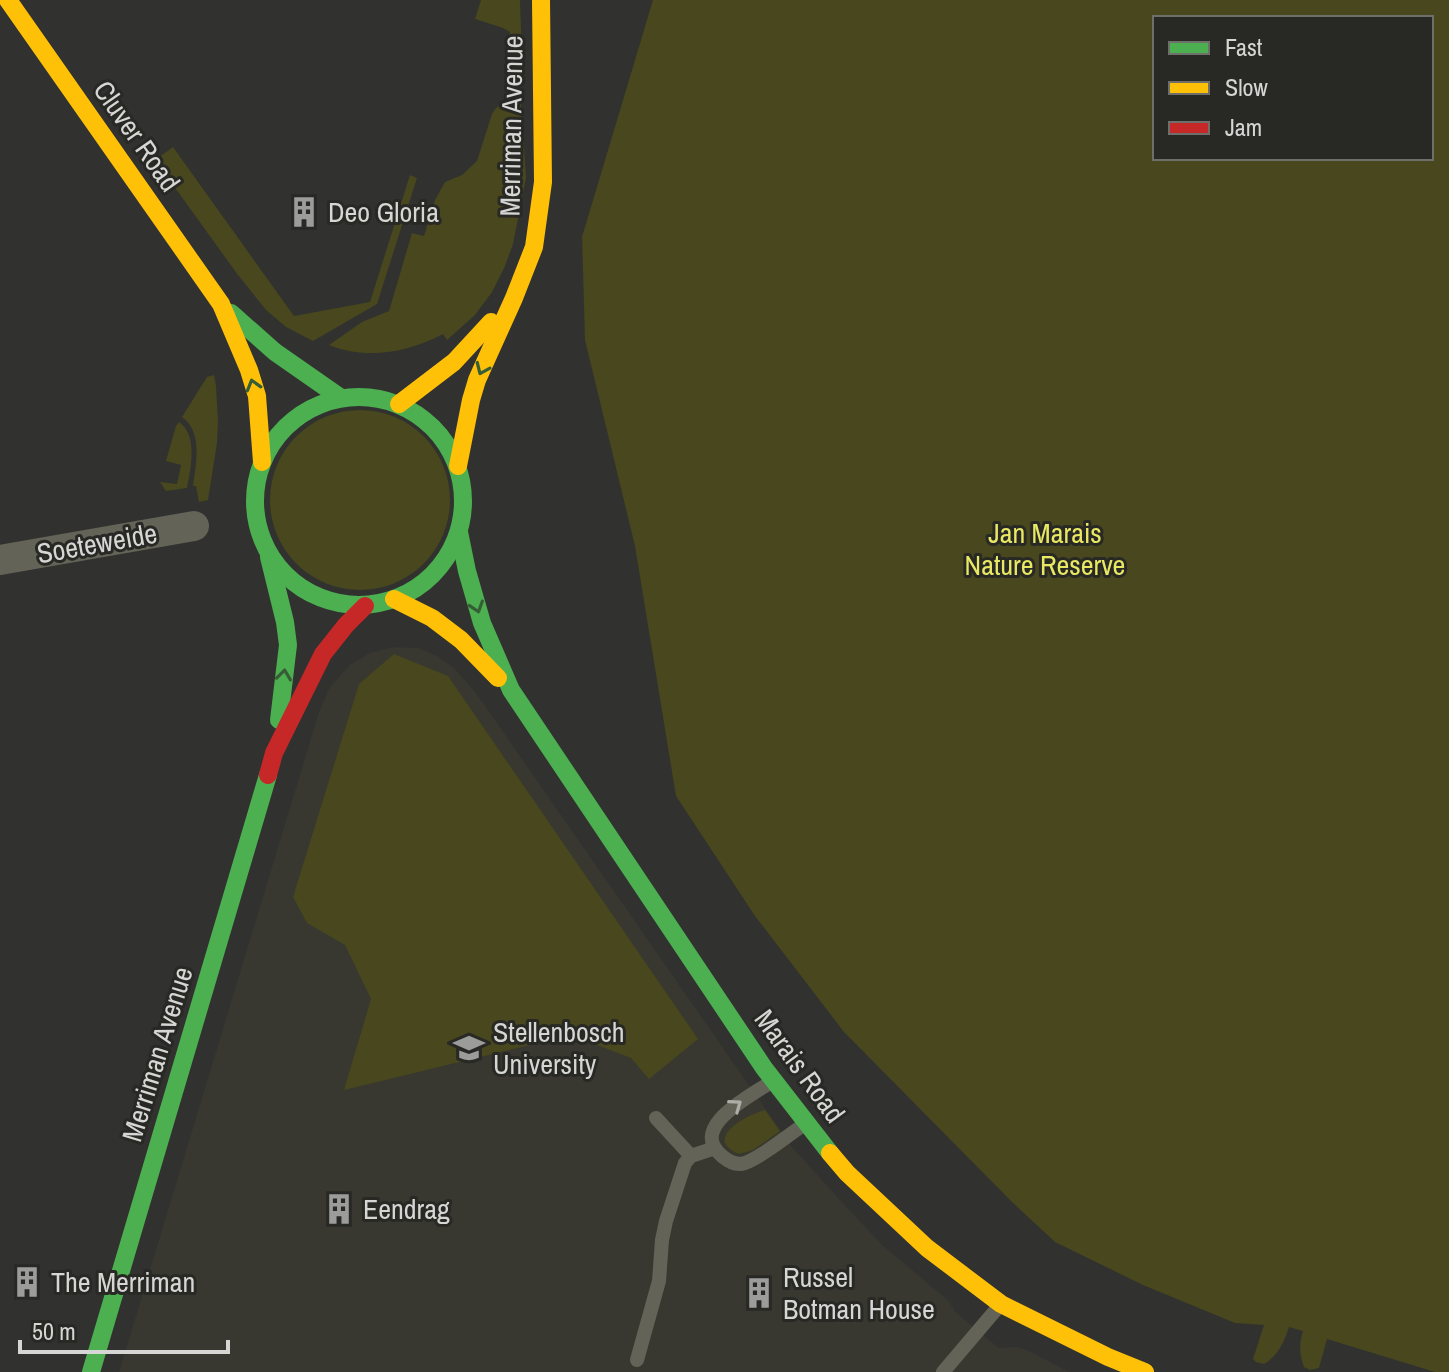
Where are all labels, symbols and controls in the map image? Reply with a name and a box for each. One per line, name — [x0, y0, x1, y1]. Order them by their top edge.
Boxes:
legend — [1153, 16, 1433, 160]
text: Fast — [1225, 31, 1263, 63]
street label: Merriman Avenue — [490, 35, 532, 217]
text: Slow — [1225, 71, 1268, 103]
street label: Cluver Road — [85, 73, 189, 199]
text: Jam — [1225, 111, 1262, 143]
place label: Deo Gloria — [328, 193, 439, 231]
building icon: Deo Gloria — [287, 195, 321, 229]
one-way arrow — [476, 361, 492, 375]
one-way arrow — [246, 378, 262, 392]
street label: Soeteweide — [34, 514, 160, 572]
park label: Jan Marais Nature Reserve — [965, 514, 1125, 584]
one-way arrow — [468, 600, 484, 614]
one-way arrow — [276, 668, 293, 681]
street label: Merriman Avenue — [112, 962, 202, 1146]
street label: Marais Road — [746, 1002, 854, 1130]
place label: Stellenbosch University — [493, 1013, 624, 1083]
school or university icon: Stellenbosch University — [452, 1031, 486, 1065]
one-way arrow — [728, 1101, 742, 1115]
place label: Eendrag — [363, 1190, 450, 1228]
building icon: Eendrag — [322, 1192, 356, 1226]
place label: Russel Botman House — [783, 1258, 935, 1328]
place label: The Merriman — [51, 1263, 195, 1301]
building icon: The Merriman — [10, 1265, 44, 1299]
building icon: Russel Botman House — [742, 1276, 776, 1310]
scale bar — [20, 1304, 228, 1354]
text: 50 m — [32, 1315, 76, 1347]

